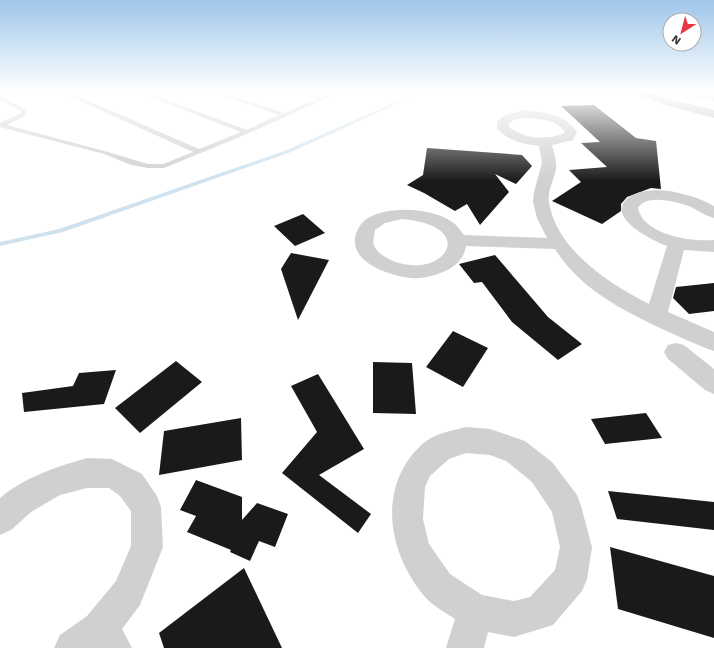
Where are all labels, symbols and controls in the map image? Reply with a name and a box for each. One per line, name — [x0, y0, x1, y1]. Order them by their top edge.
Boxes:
north arrow — [662, 12, 702, 52]
text: N — [669, 32, 684, 47]

